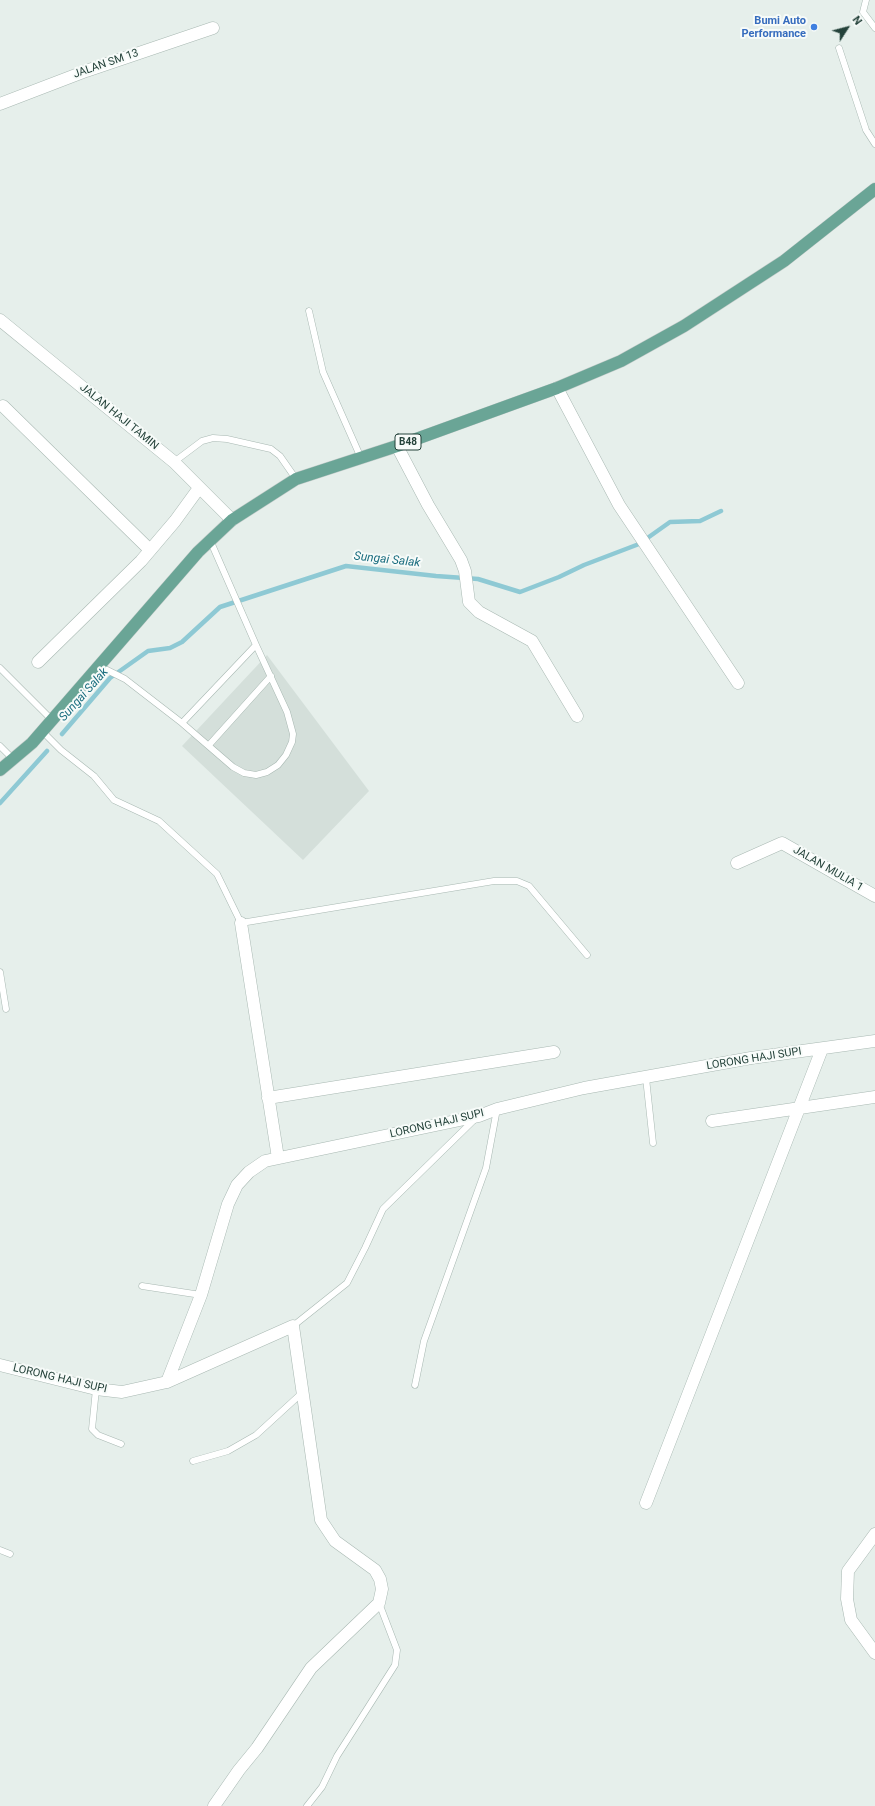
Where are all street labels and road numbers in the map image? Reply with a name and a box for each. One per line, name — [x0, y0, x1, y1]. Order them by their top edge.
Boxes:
street label: JALAN SM 13 — [72, 47, 140, 81]
street label: JALAN HAJI TAMIN — [77, 381, 161, 453]
road number: B48 — [395, 434, 421, 450]
street label: JALAN MULIA 1 — [791, 844, 865, 894]
street label: LORONG HAJI SUPI — [706, 1045, 802, 1073]
street label: LORONG HAJI SUPI — [389, 1107, 485, 1141]
street label: LORONG HAJI SUPI — [12, 1362, 108, 1396]

